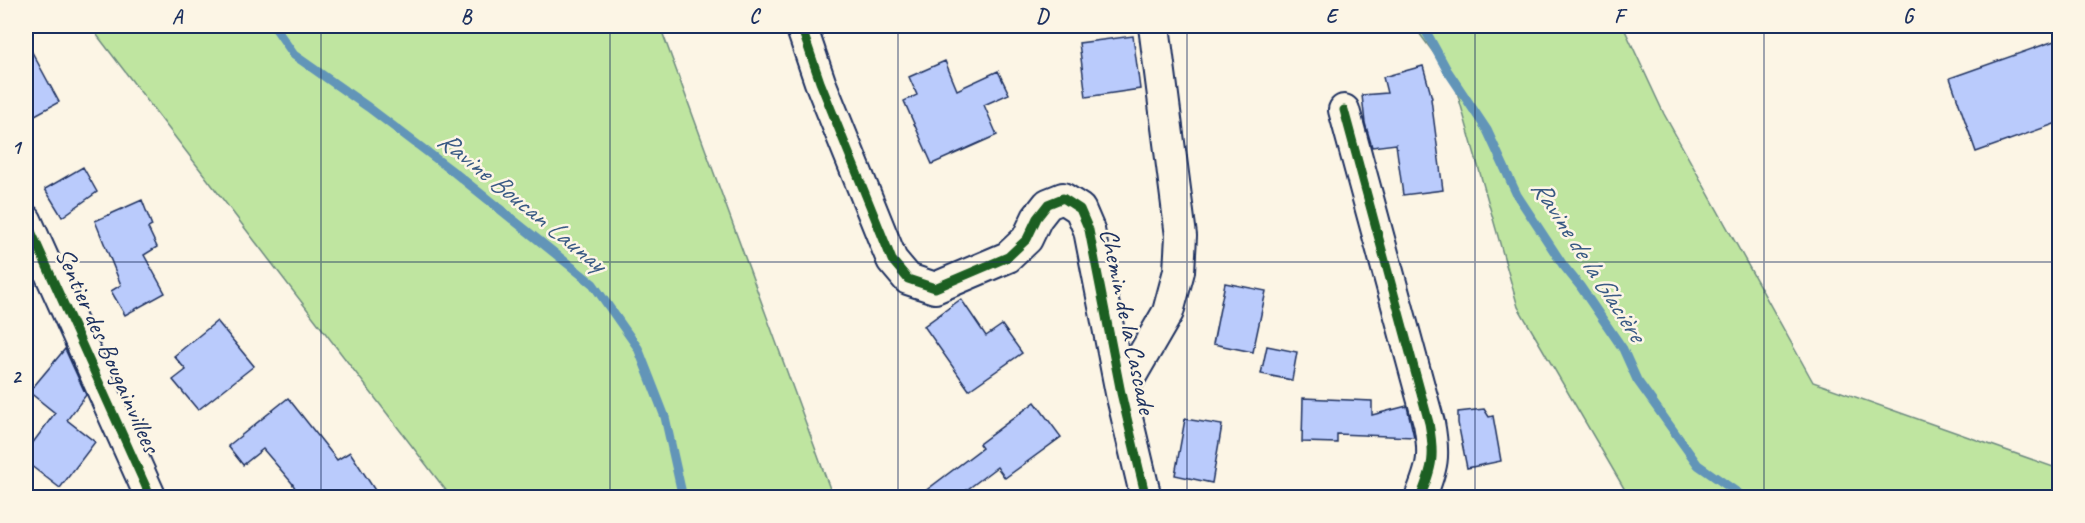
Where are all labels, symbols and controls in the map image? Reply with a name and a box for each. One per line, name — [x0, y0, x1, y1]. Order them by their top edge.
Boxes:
text: A — [172, 4, 184, 29]
text: B — [461, 4, 473, 29]
text: C — [749, 4, 761, 29]
text: D — [1036, 4, 1050, 29]
text: E — [1326, 4, 1340, 29]
text: F — [1614, 4, 1628, 29]
text: G — [1903, 4, 1916, 29]
water label: Ravine Boucan Launay — [431, 123, 616, 282]
text: 1 — [12, 135, 23, 160]
water label: Ravine de la Glacière — [1524, 173, 1656, 351]
street label: Chemin de la Cascade — [1092, 225, 1164, 419]
street label: Sentier des Bougainvillees — [48, 242, 169, 460]
text: 2 — [12, 364, 23, 389]

